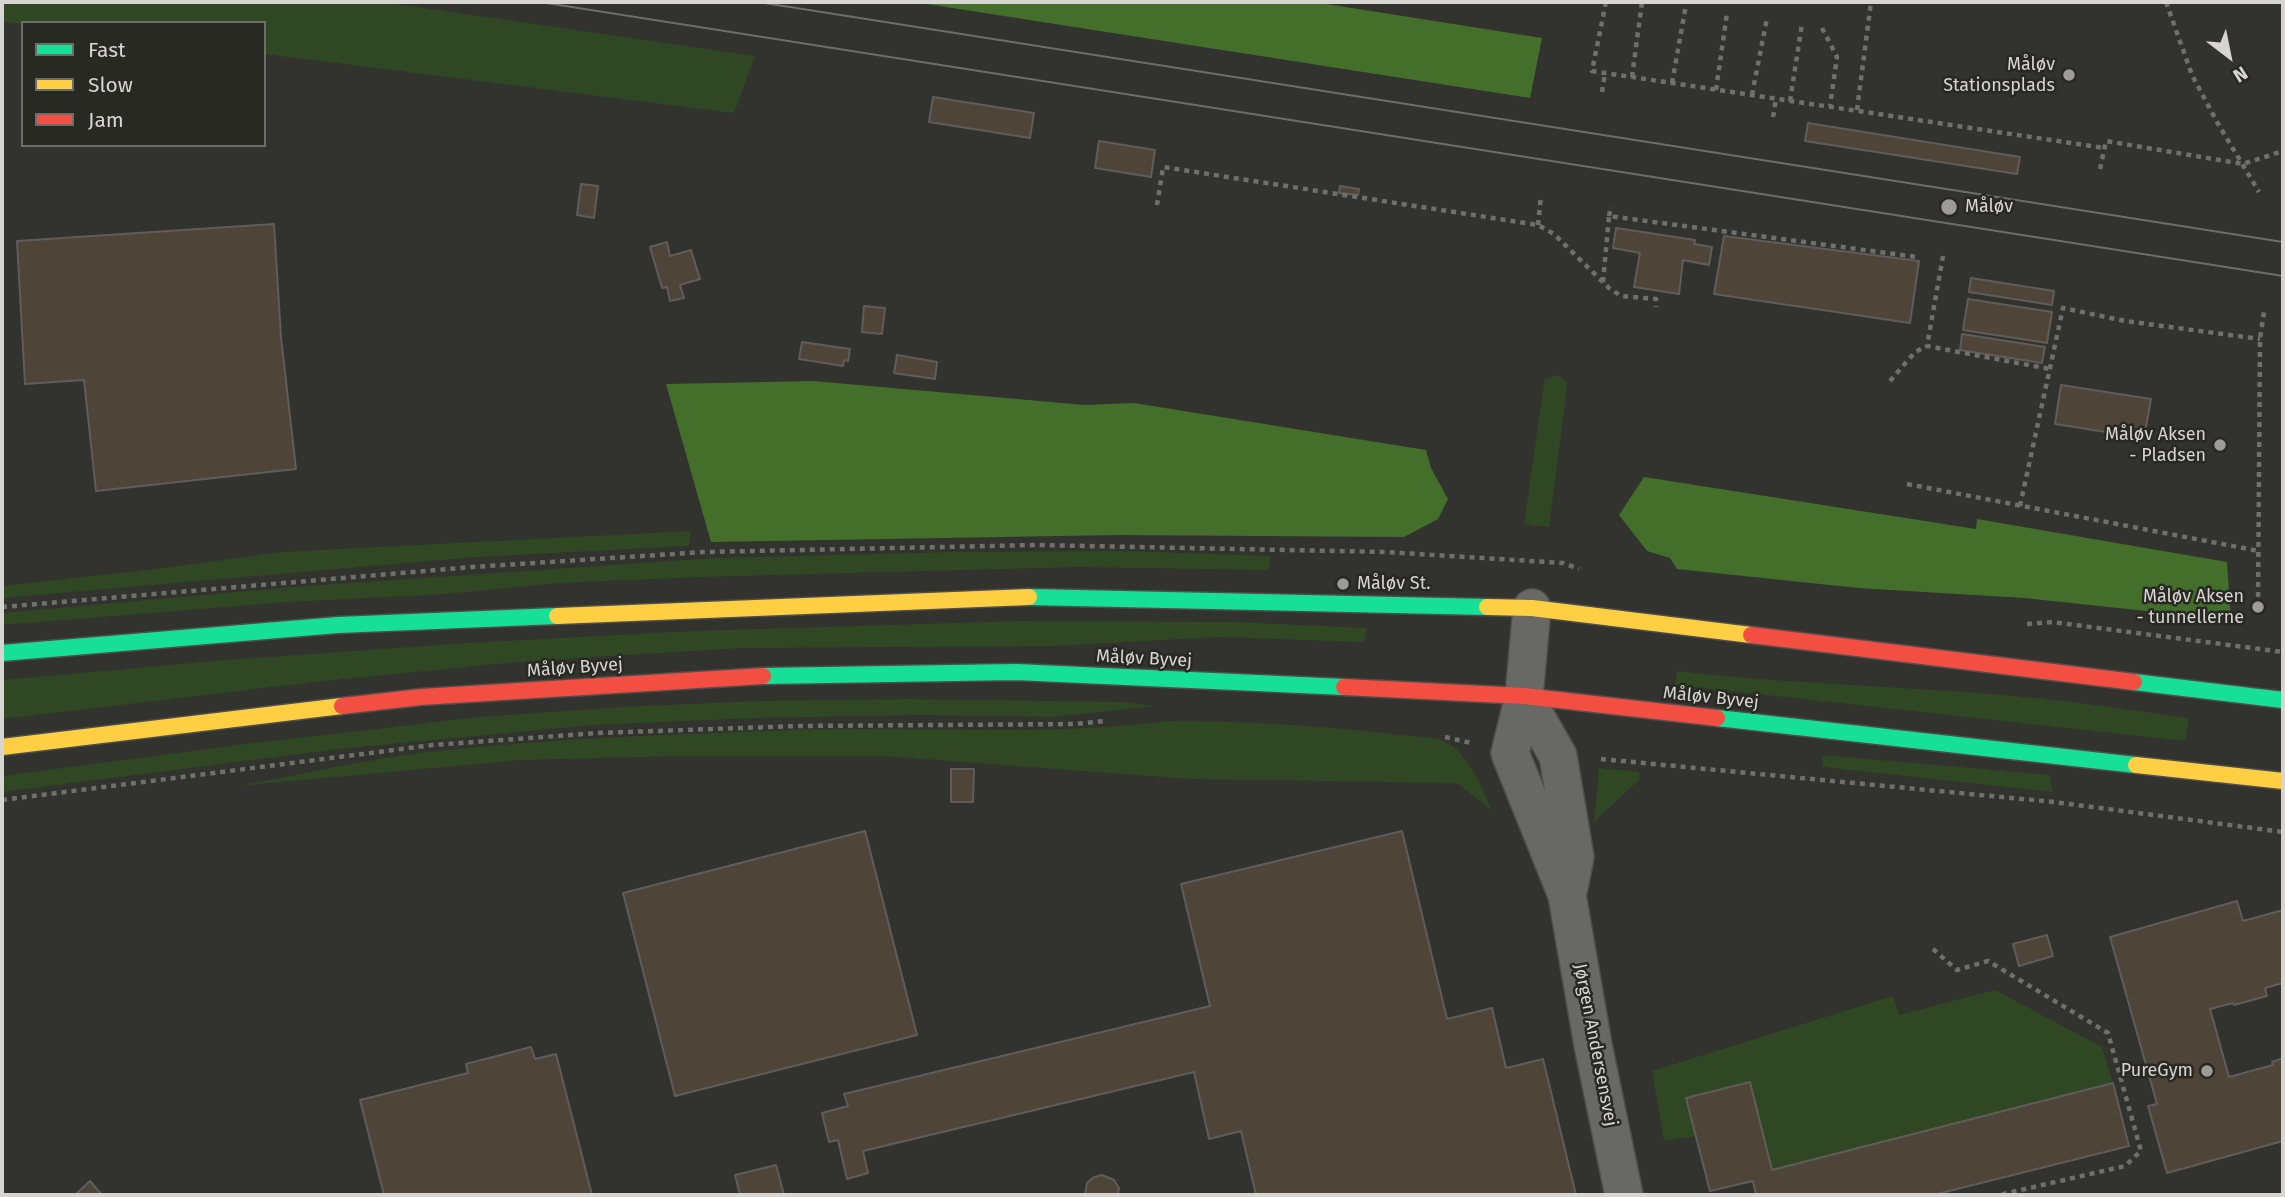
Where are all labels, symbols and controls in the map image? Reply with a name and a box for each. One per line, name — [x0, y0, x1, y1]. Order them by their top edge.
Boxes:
legend — [21, 21, 266, 147]
north arrow — [2194, 21, 2264, 91]
text: Fast — [88, 37, 126, 63]
place label: Måløv Stationsplads — [1943, 54, 2055, 96]
text: N — [2229, 61, 2252, 87]
marker: Måløv Stationsplads — [2061, 67, 2077, 83]
text: Slow — [88, 72, 133, 98]
text: Jam — [88, 107, 124, 133]
place label: Måløv — [1965, 196, 2013, 218]
marker: Måløv — [1939, 197, 1959, 217]
place label: Måløv Aksen - Pladsen — [2105, 424, 2206, 466]
marker: Måløv Aksen - Pladsen — [2212, 437, 2228, 453]
place label: Måløv St. — [1357, 573, 1431, 595]
marker: Måløv St. — [1335, 576, 1351, 592]
place label: Måløv Aksen - tunnellerne — [2137, 586, 2244, 628]
marker: Måløv Aksen - tunnellerne — [2250, 599, 2266, 615]
street label: Måløv Byvej — [1095, 646, 1193, 672]
street label: Måløv Byvej — [526, 654, 624, 682]
street label: Måløv Byvej — [1662, 682, 1760, 714]
street label: Jørgen Andersensvej — [1569, 962, 1621, 1128]
place label: PureGym — [2121, 1060, 2193, 1082]
marker: PureGym — [2199, 1063, 2215, 1079]

